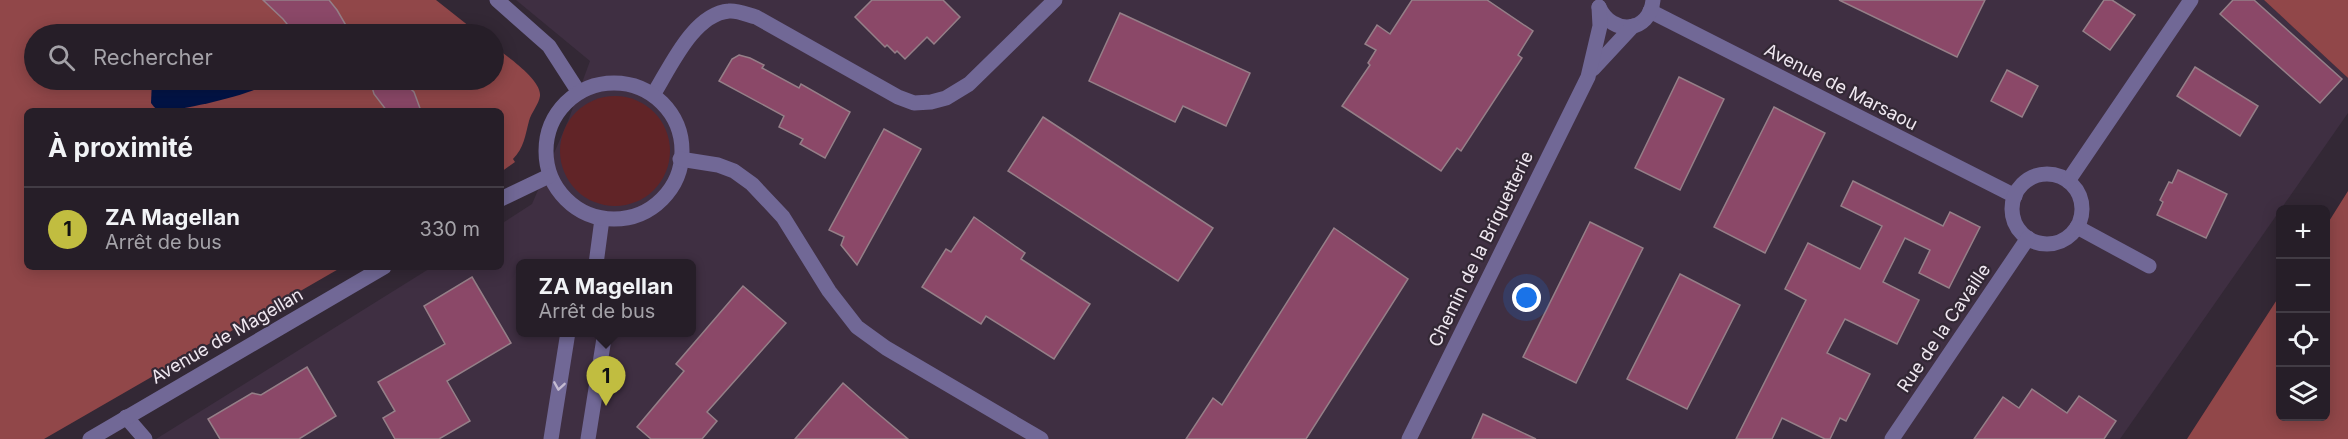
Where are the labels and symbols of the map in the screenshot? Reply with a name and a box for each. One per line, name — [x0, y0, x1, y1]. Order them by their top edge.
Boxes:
street label: Avenue de Marsaou — [1761, 39, 1921, 134]
street label: Chemin de la Briquetterie — [1424, 147, 1537, 350]
street label: Rue de la Cavaille — [1893, 259, 1994, 396]
street label: Avenue de Magellan — [147, 283, 307, 388]
your location — [1512, 283, 1541, 312]
pin: 1 — [586, 356, 626, 406]
one-way arrow — [554, 381, 566, 390]

